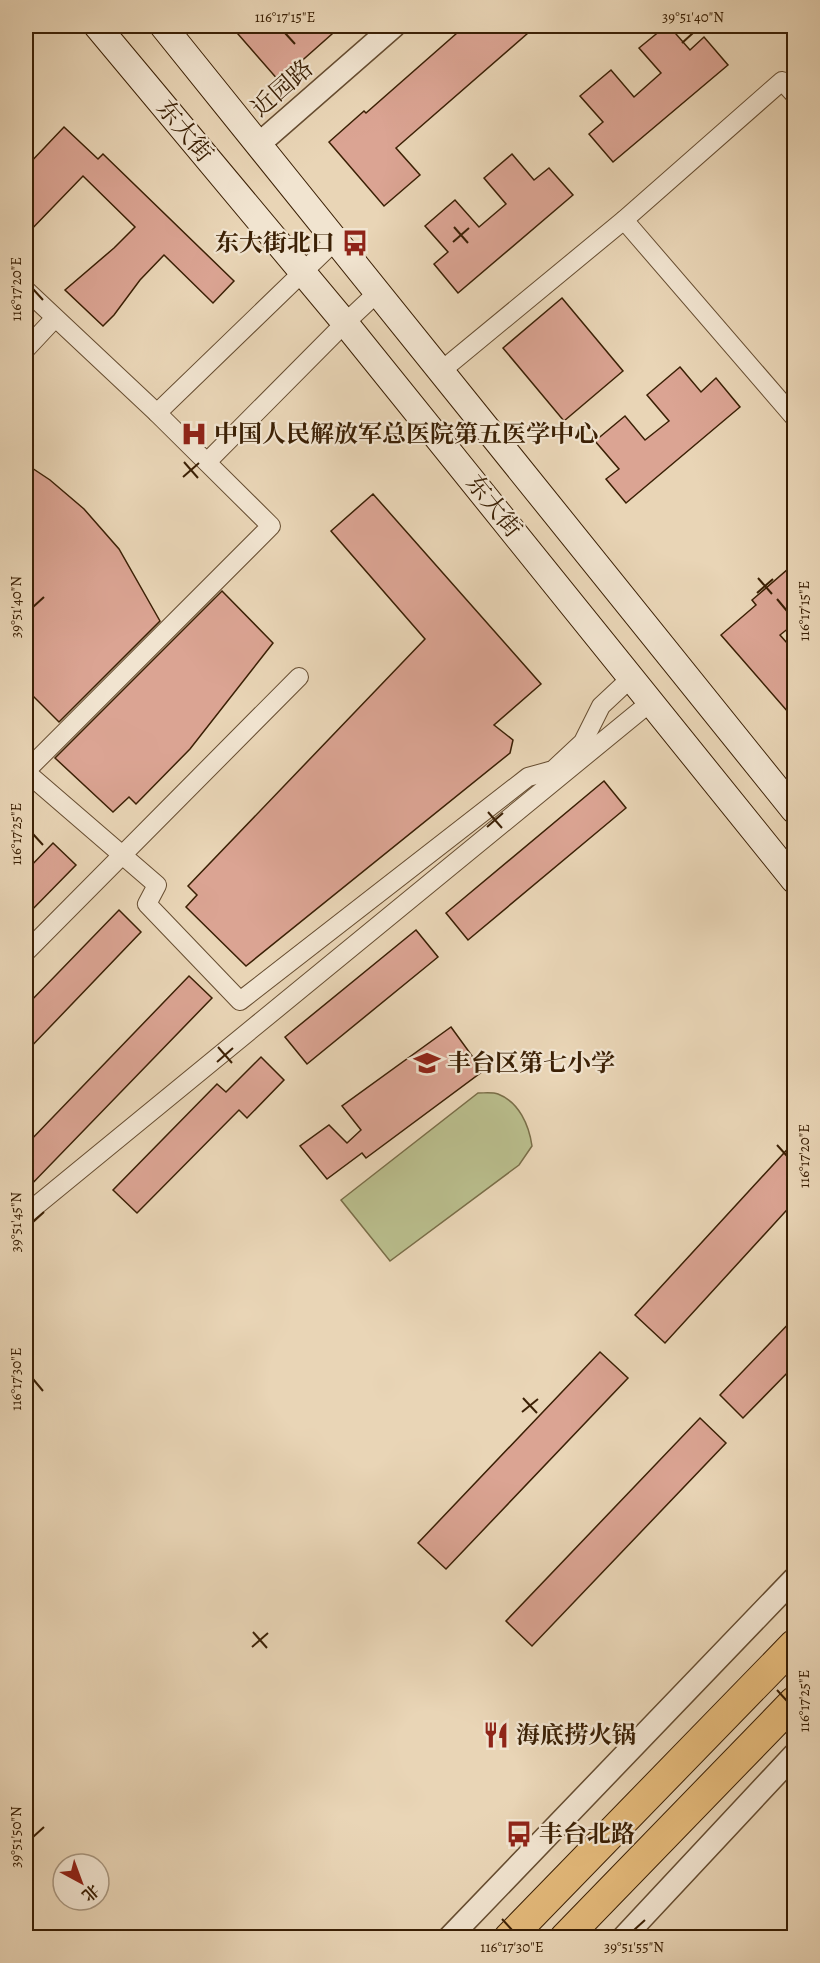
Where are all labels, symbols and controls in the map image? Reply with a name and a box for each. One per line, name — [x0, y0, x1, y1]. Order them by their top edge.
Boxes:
text: 116°17'15"E — [255, 7, 315, 27]
text: 39°51'40"N — [662, 7, 724, 27]
street label: 近园路 — [244, 52, 320, 124]
street label: 东大街 — [150, 93, 220, 169]
place label: 东大街北口 — [215, 227, 335, 259]
bus stop icon: 东大街北口 — [340, 228, 370, 258]
text: 116°17'20"E — [6, 257, 26, 321]
place label: 中国人民解放军总医院第五医学中心 — [214, 418, 598, 450]
hospital icon: 中国人民解放军总医院第五医学中心 — [179, 419, 209, 449]
street label: 东大街 — [459, 468, 529, 544]
text: 39°51'40"N — [6, 576, 26, 638]
text: 116°17'15"E — [794, 581, 814, 641]
text: 116°17'25"E — [6, 803, 26, 865]
place label: 丰台区第七小学 — [447, 1047, 615, 1079]
school or university icon: 丰台区第七小学 — [412, 1048, 442, 1078]
text: 116°17'20"E — [794, 1124, 814, 1188]
text: 39°51'45"N — [6, 1192, 26, 1252]
text: 116°17'30"E — [6, 1347, 26, 1411]
text: 116°17'25"E — [794, 1670, 814, 1732]
place label: 海底捞火锅 — [516, 1719, 636, 1751]
restaurant icon: 海底捞火锅 — [481, 1720, 511, 1750]
text: 39°51'50"N — [6, 1806, 26, 1868]
place label: 丰台北路 — [539, 1818, 635, 1850]
bus stop icon: 丰台北路 — [504, 1819, 534, 1849]
north arrow — [51, 1852, 111, 1912]
text: 北 — [77, 1879, 103, 1906]
text: 116°17'30"E — [480, 1937, 544, 1957]
text: 39°51'55"N — [604, 1937, 664, 1957]

